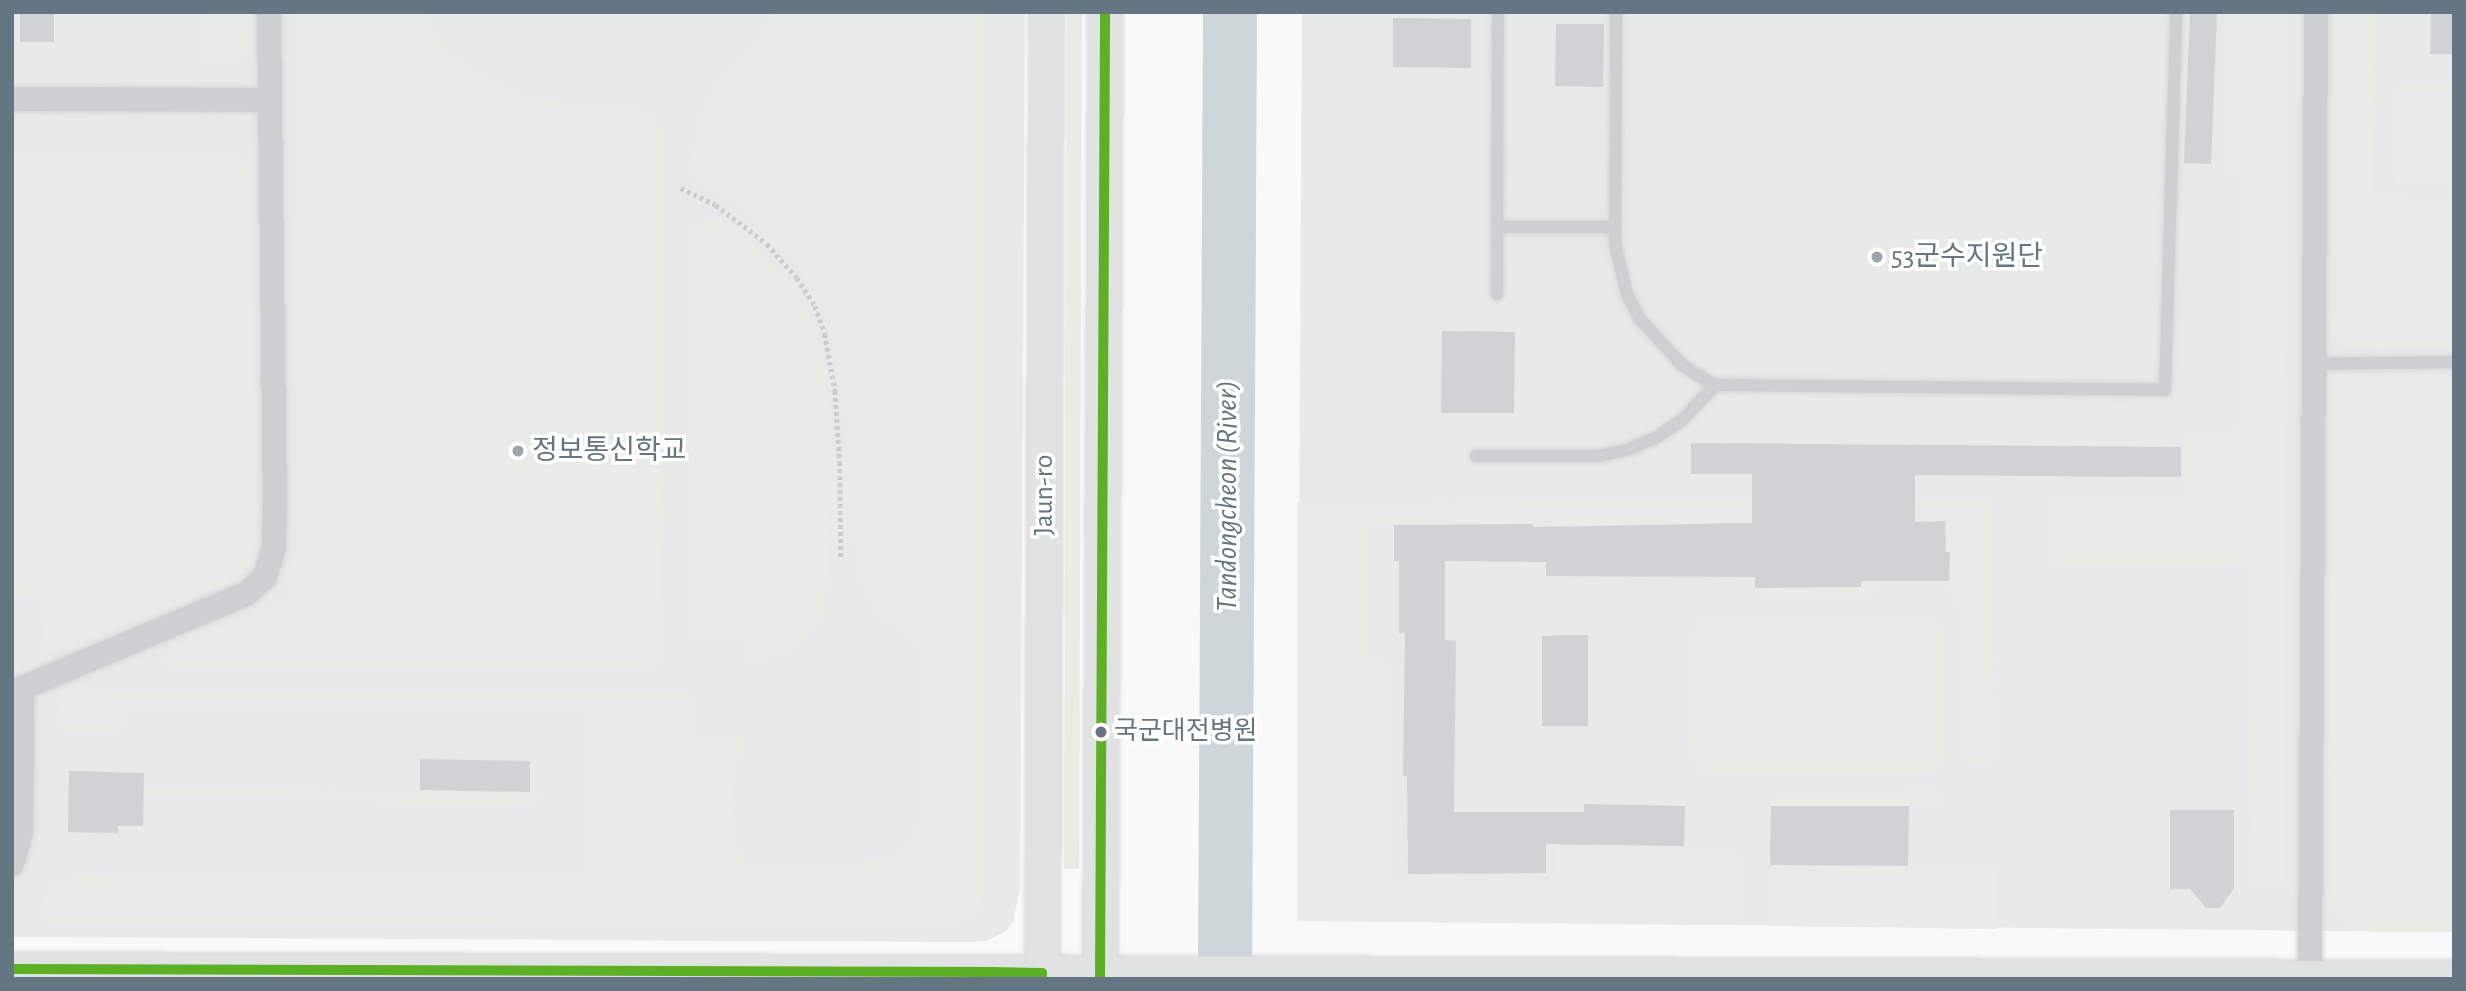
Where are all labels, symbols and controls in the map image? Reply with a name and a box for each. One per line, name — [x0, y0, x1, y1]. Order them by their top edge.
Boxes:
place label: 53군수지원단 — [1891, 240, 2043, 274]
marker: 53군수지원단 — [1869, 249, 1885, 265]
water label: Tandongcheon (River) — [1209, 380, 1245, 612]
place label: 정보통신학교 — [532, 434, 687, 468]
marker: 정보통신학교 — [510, 443, 526, 459]
street label: Jaun-ro — [1027, 455, 1061, 535]
place label: 국군대전병원 — [1114, 716, 1258, 748]
marker: 국군대전병원 — [1094, 725, 1108, 739]

